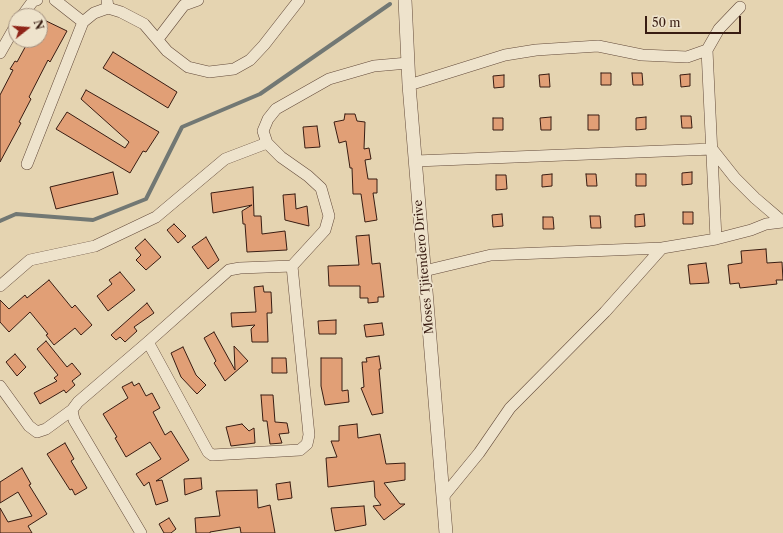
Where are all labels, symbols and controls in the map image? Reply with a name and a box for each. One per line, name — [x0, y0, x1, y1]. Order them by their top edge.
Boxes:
north arrow — [8, 8, 48, 48]
scale bar — [647, 8, 743, 34]
text: 50 m — [652, 15, 681, 30]
text: N — [30, 18, 47, 31]
street label: Moses Tjitendero Drive — [411, 199, 437, 335]

